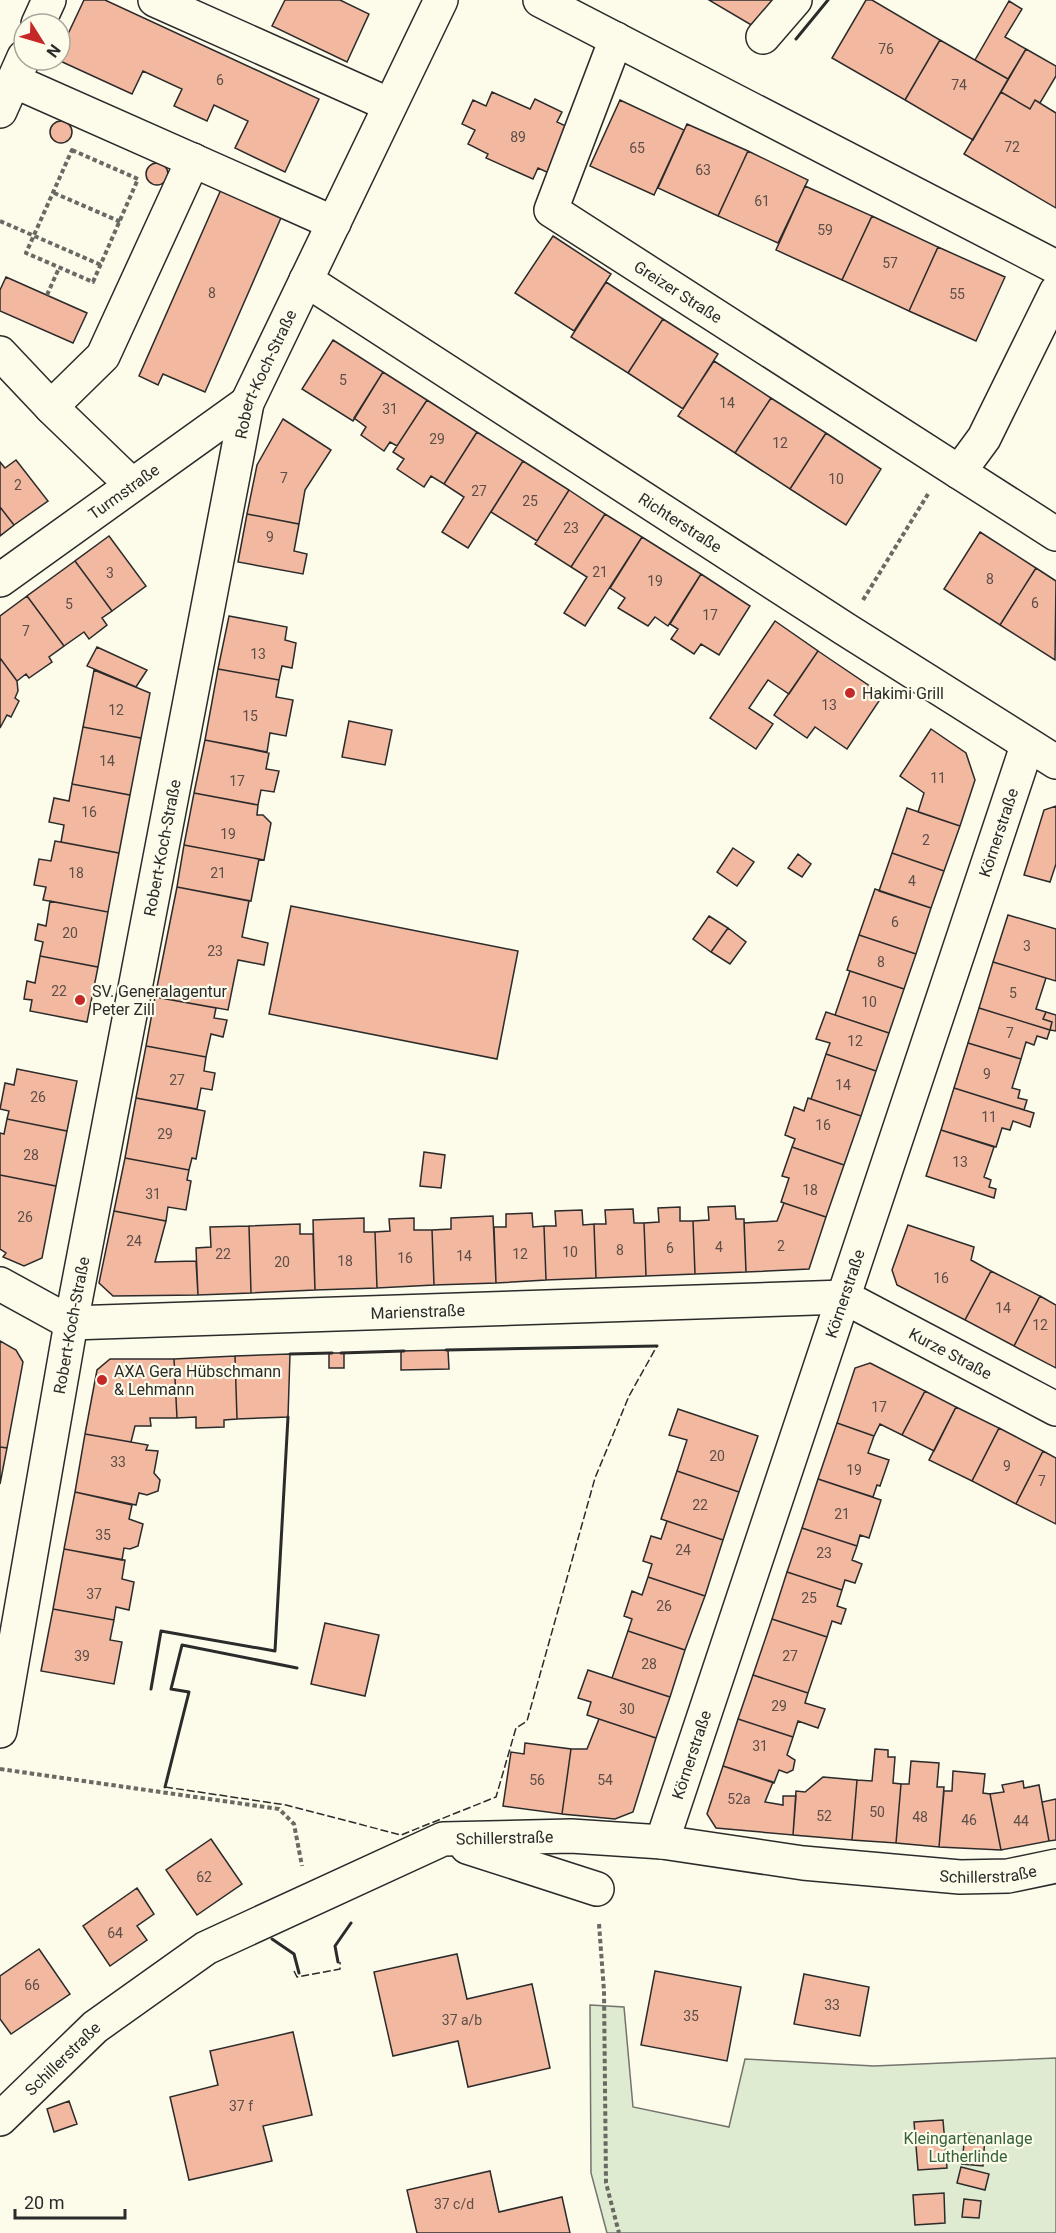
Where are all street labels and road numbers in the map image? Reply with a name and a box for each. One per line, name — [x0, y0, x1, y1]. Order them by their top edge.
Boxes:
street label: Greizer Straße — [631, 256, 726, 327]
street label: Robert-Koch-Straße — [231, 306, 300, 440]
street label: Turmstraße — [85, 460, 163, 523]
street label: Richterstraße — [635, 489, 726, 556]
street label: Robert-Koch-Straße — [140, 778, 184, 918]
street label: Körnerstraße — [975, 786, 1022, 879]
street label: Körnerstraße — [821, 1247, 868, 1340]
street label: Robert-Koch-Straße — [49, 1255, 93, 1395]
street label: Marienstraße — [370, 1300, 465, 1322]
street label: Kurze Straße — [906, 1324, 995, 1383]
street label: Körnerstraße — [667, 1708, 715, 1802]
street label: Schillerstraße — [456, 1827, 554, 1848]
street label: Schillerstraße — [939, 1861, 1038, 1887]
street label: Schillerstraße — [21, 2018, 104, 2099]

